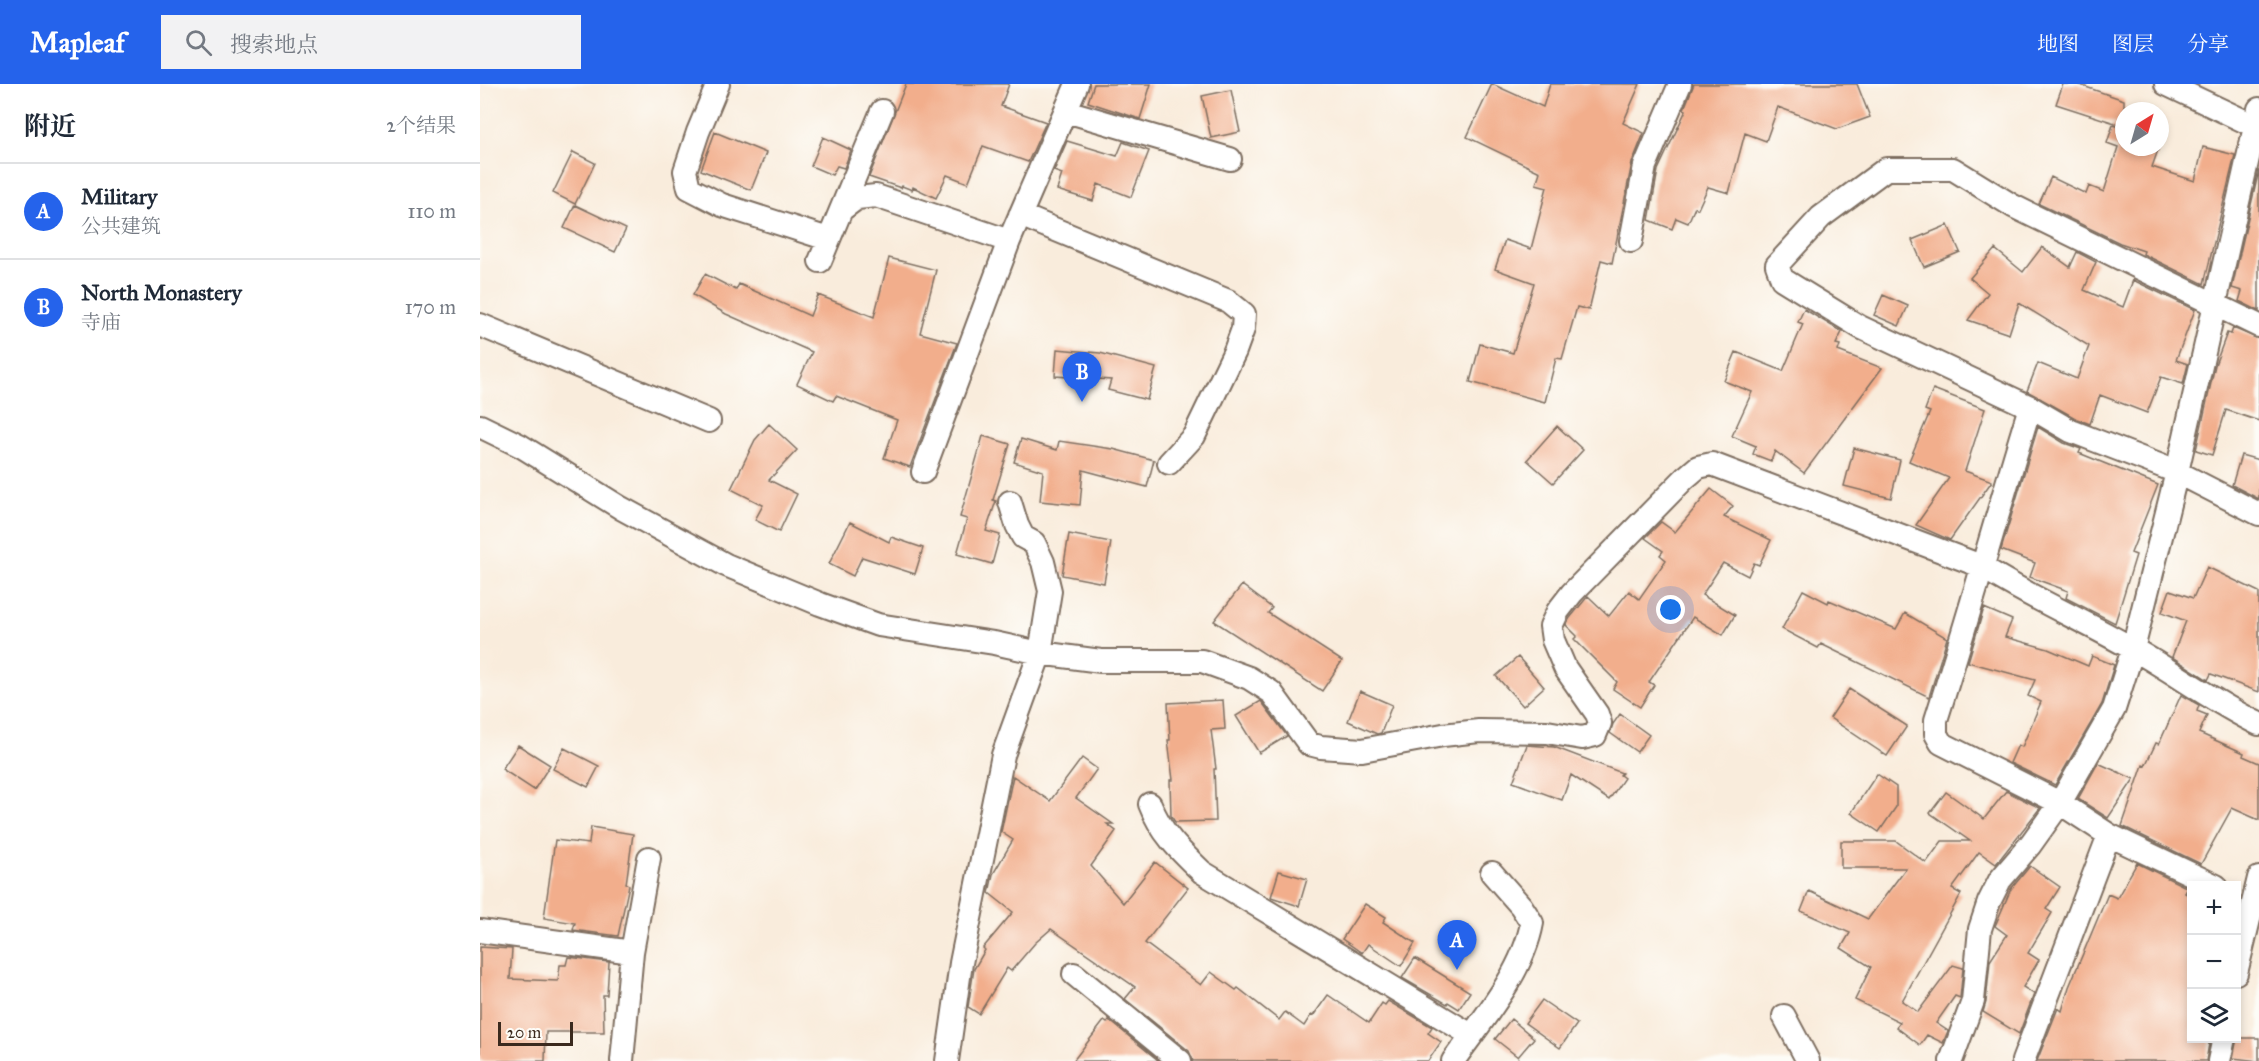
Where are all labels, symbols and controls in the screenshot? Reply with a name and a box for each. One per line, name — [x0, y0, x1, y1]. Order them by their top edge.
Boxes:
search box — [161, 15, 581, 69]
text: Mapleaf — [30, 25, 125, 60]
icon: search — [182, 26, 215, 59]
text: 搜索地点 — [230, 31, 318, 58]
text: 地图 — [2037, 31, 2079, 57]
text: 图层 — [2112, 31, 2154, 57]
text: 分享 — [2187, 31, 2229, 57]
north arrow — [2115, 102, 2169, 156]
text: 附近 — [24, 110, 76, 142]
text: 2个结果 — [386, 113, 456, 137]
text: Military — [81, 183, 157, 210]
text: A — [37, 199, 50, 223]
text: 110 m — [408, 199, 456, 223]
text: 公共建筑 — [81, 214, 161, 238]
text: North Monastery — [81, 279, 242, 306]
text: B — [37, 295, 50, 319]
text: 170 m — [405, 295, 456, 319]
text: 寺庙 — [81, 310, 121, 334]
pin: B — [1062, 352, 1102, 402]
your location — [1656, 595, 1685, 624]
map controls — [2187, 881, 2241, 1043]
button: + — [2187, 881, 2241, 935]
pin: A — [1438, 920, 1476, 970]
button: − — [2187, 935, 2241, 989]
button: layers — [2187, 989, 2241, 1043]
scale bar — [498, 1019, 573, 1046]
text: 20 m — [507, 1023, 541, 1042]

